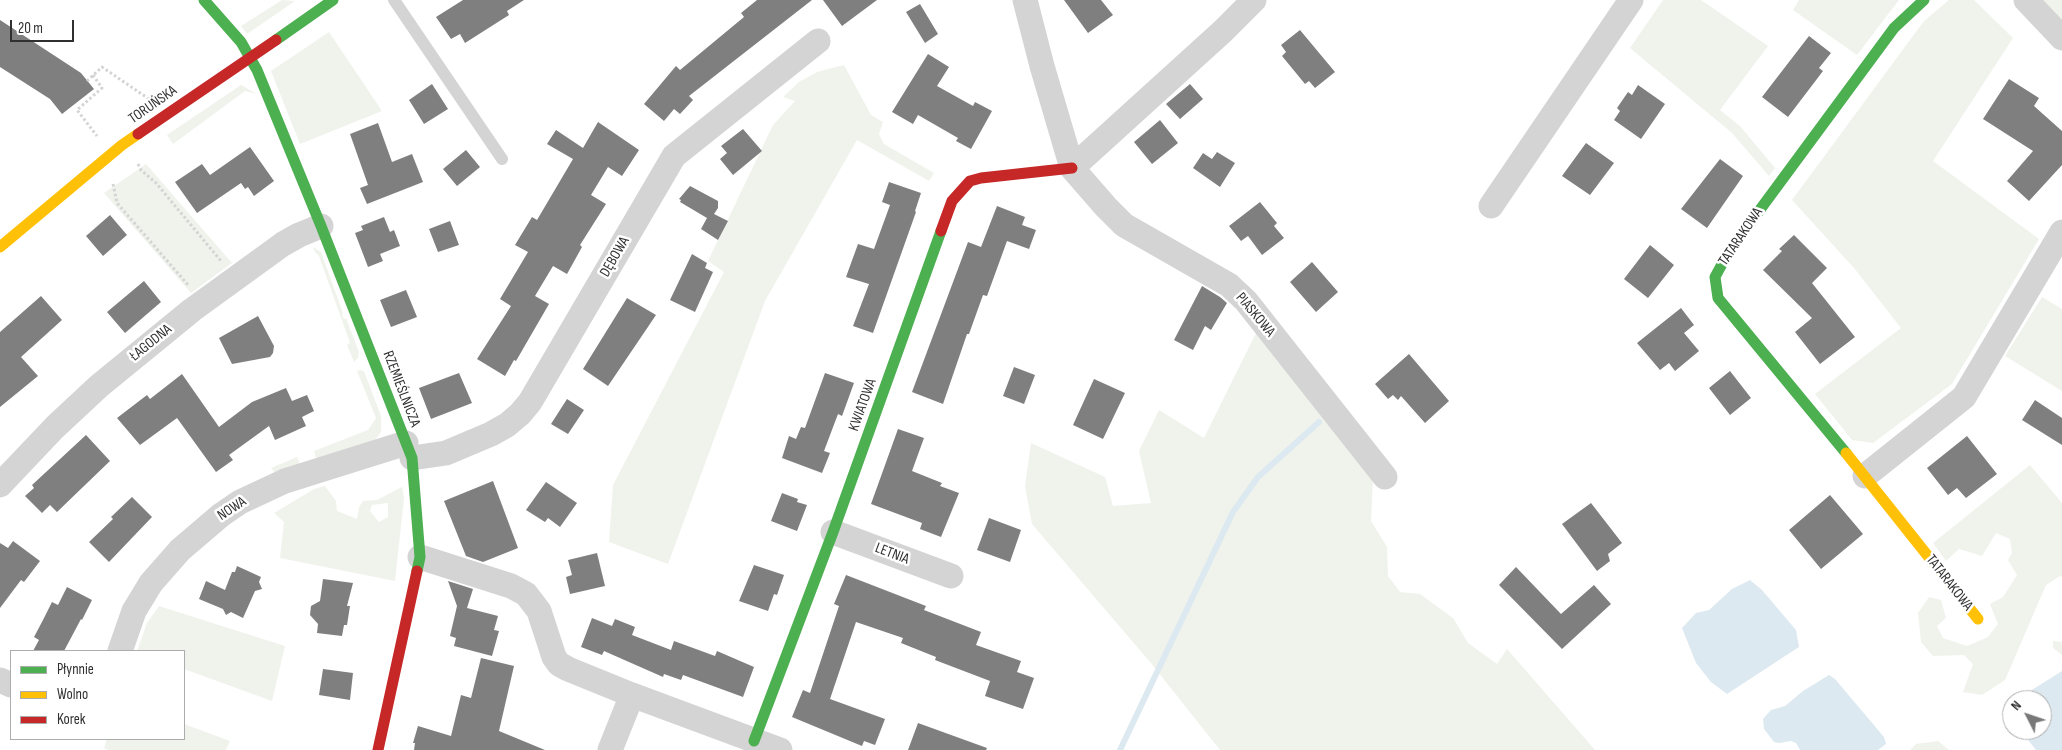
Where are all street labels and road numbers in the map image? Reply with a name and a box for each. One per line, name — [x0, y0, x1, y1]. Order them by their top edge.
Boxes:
street label: TORUŃSKA — [125, 82, 181, 128]
street label: TATARAKOWA — [1715, 205, 1767, 269]
street label: DĘBOWA — [596, 234, 634, 280]
street label: PIASKOWA — [1231, 289, 1279, 341]
street label: ŁAGODNA — [127, 321, 175, 365]
street label: RZEMIEŚLNICZA — [378, 348, 424, 430]
street label: KWIATOWA — [845, 376, 881, 434]
street label: NOWA — [214, 493, 250, 525]
street label: LETNIA — [872, 539, 912, 569]
street label: TATARAKOWA — [1922, 551, 1976, 615]

